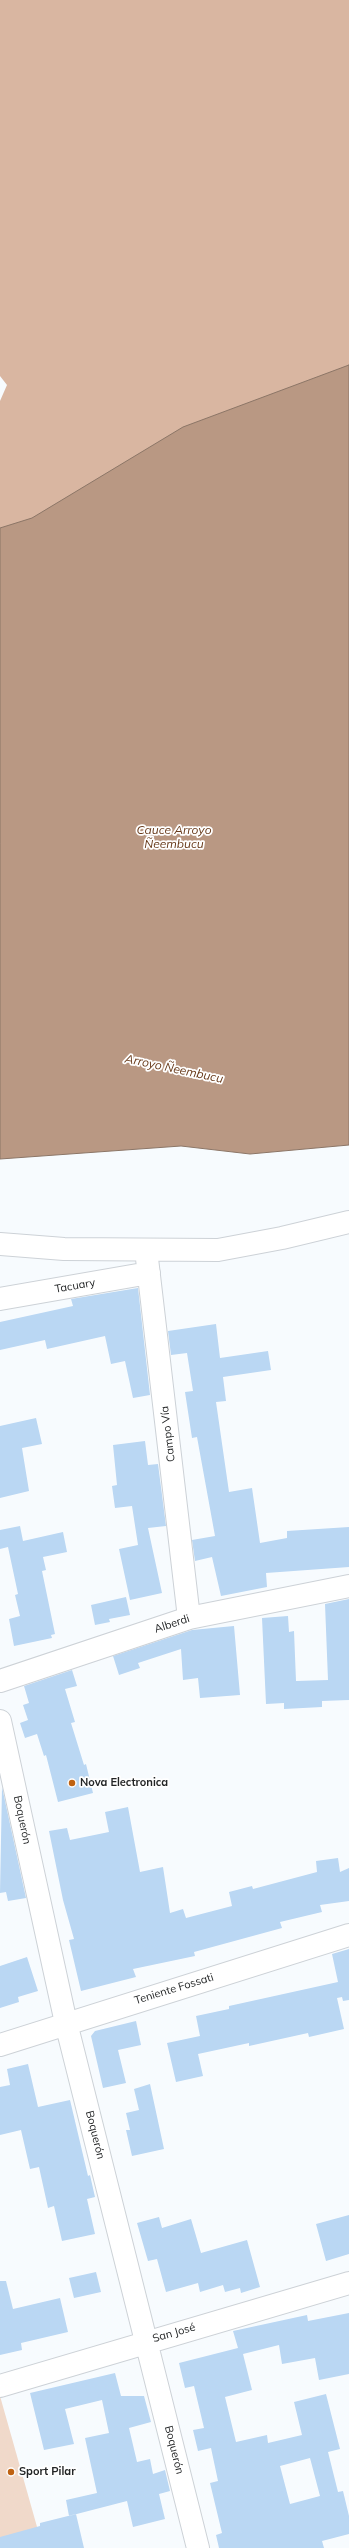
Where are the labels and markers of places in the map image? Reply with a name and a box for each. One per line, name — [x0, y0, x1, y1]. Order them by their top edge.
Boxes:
place label: Nova Electronica — [80, 1776, 168, 1790]
marker: Nova Electronica — [67, 1778, 77, 1788]
place label: Sport Pilar — [19, 2465, 75, 2479]
marker: Sport Pilar — [6, 2467, 16, 2477]

